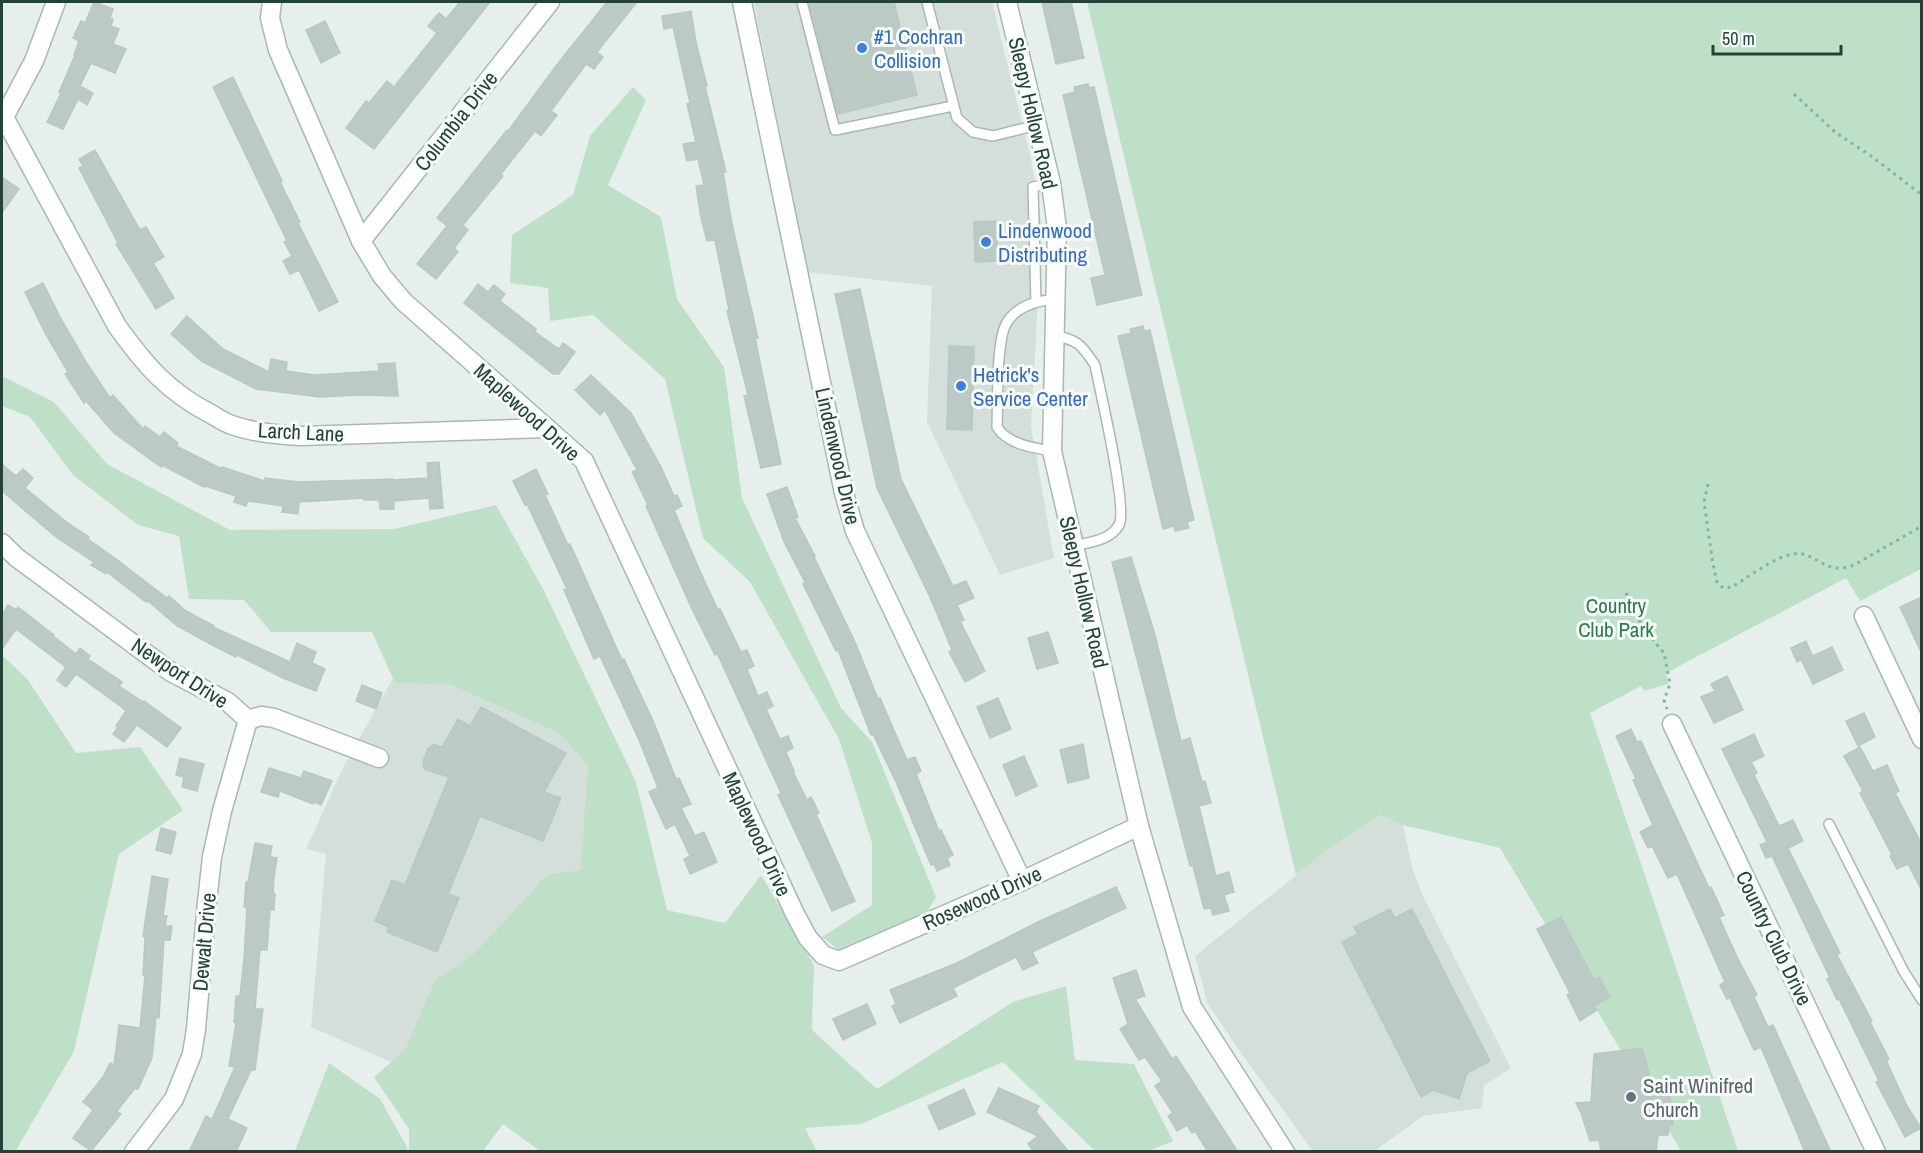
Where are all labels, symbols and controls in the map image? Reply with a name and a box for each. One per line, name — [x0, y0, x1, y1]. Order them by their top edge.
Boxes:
scale bar — [1713, 18, 1840, 56]
place label: #1 Cochran Collision — [874, 22, 963, 75]
text: 50 m — [1722, 26, 1755, 51]
street label: Sleepy Hollow Road — [1001, 34, 1065, 192]
marker: #1 Cochran Collision — [855, 41, 869, 55]
street label: Columbia Drive — [408, 65, 504, 177]
place label: Lindenwood Distributing — [998, 216, 1092, 269]
marker: Lindenwood Distributing — [979, 235, 993, 249]
street label: Maplewood Drive — [468, 356, 586, 468]
place label: Hetrick's Service Center — [973, 360, 1088, 413]
marker: Hetrick's Service Center — [954, 379, 968, 393]
street label: Lindenwood Drive — [808, 385, 868, 527]
street label: Larch Lane — [257, 415, 345, 449]
street label: Sleepy Hollow Road — [1052, 513, 1116, 671]
park label: Country Club Park — [1578, 591, 1654, 644]
street label: Newport Drive — [126, 631, 234, 715]
street label: Maplewood Drive — [716, 767, 798, 901]
street label: Rosewood Drive — [918, 859, 1046, 937]
street label: Country Club Drive — [1729, 866, 1819, 1010]
street label: Dewalt Drive — [185, 892, 223, 992]
place label: Saint Winifred Church — [1643, 1071, 1753, 1124]
marker: Saint Winifred Church — [1624, 1090, 1638, 1104]

